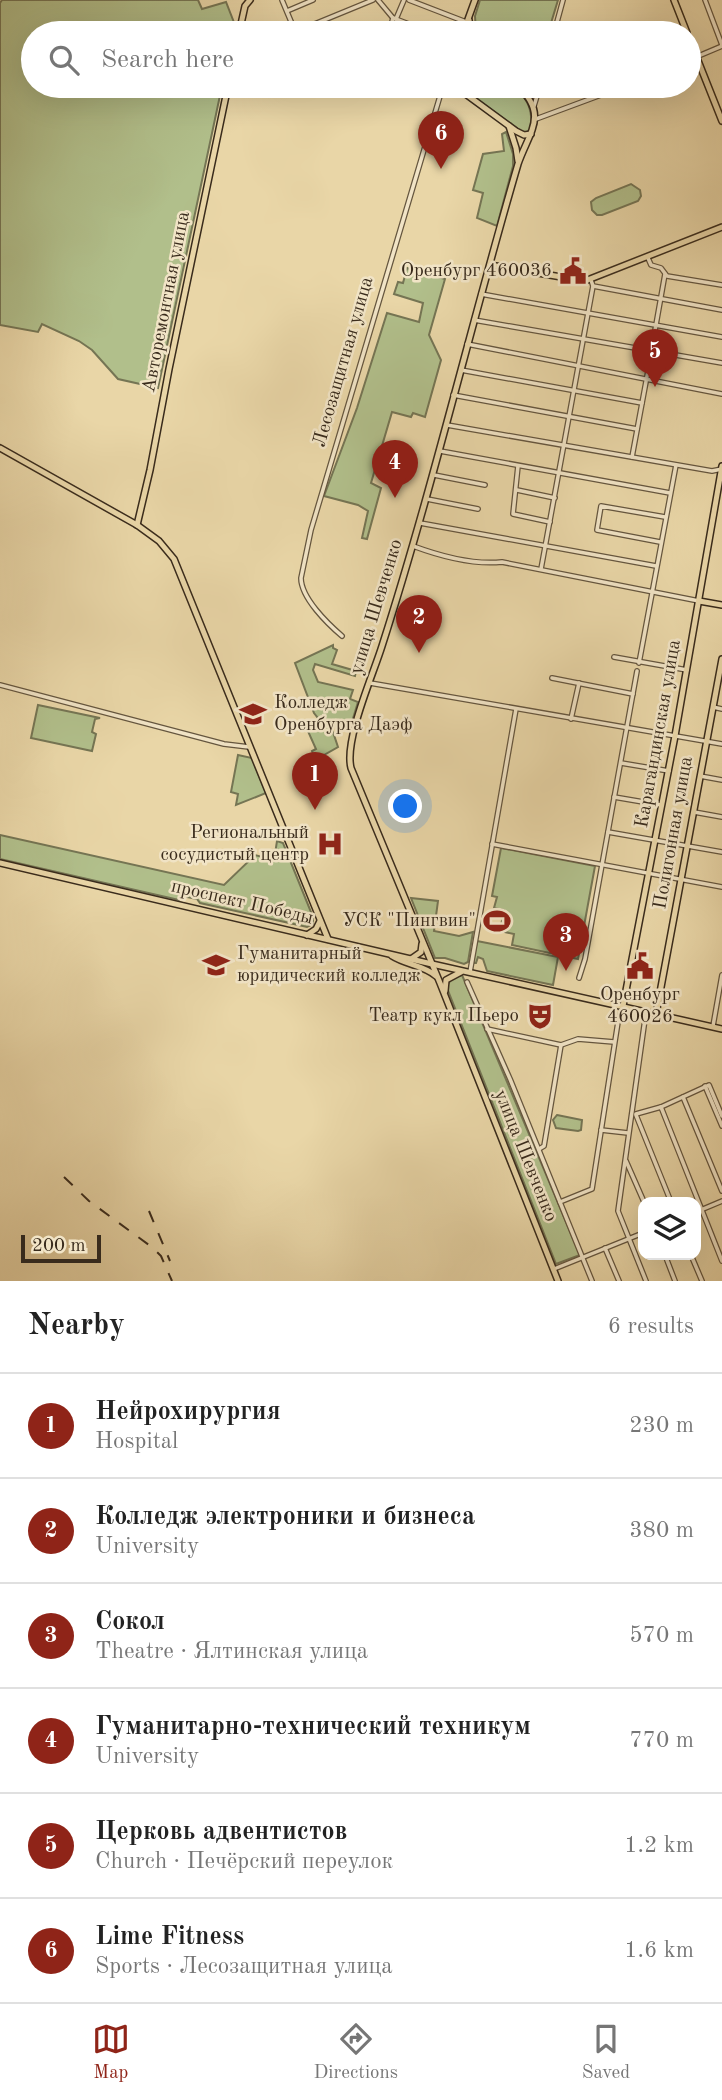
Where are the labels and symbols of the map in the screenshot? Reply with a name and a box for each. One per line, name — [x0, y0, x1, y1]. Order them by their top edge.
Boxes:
pin: 6 — [418, 111, 464, 169]
street label: Авторемонтная улица — [140, 209, 194, 394]
public building icon: Оренбург 460036 — [558, 256, 588, 286]
place label: Оренбург 460036 — [401, 262, 552, 281]
street label: Лесозащитная улица — [311, 274, 378, 449]
pin: 5 — [632, 329, 678, 387]
pin: 4 — [372, 440, 418, 498]
street label: улица Шевченко — [347, 537, 407, 677]
pin: 2 — [396, 595, 442, 653]
street label: Карагандинская улица — [633, 638, 685, 830]
place label: Колледж Оренбурга Даэф — [274, 694, 413, 735]
school or university icon: Колледж Оренбурга Даэф — [238, 699, 268, 729]
pin: 1 — [292, 752, 338, 810]
street label: Полигонная улица — [651, 754, 697, 911]
your location — [388, 789, 422, 823]
place label: Региональный сосудистый центр — [161, 824, 309, 865]
hospital icon: Региональный сосудистый центр — [315, 829, 345, 859]
street label: проспект Победы — [169, 877, 315, 929]
sports icon: УСК "Пингвин" — [482, 906, 512, 936]
place label: УСК "Пингвин" — [342, 912, 476, 931]
pin: 3 — [543, 913, 589, 971]
place label: Гуманитарный юридический колледж — [237, 945, 421, 986]
school or university icon: Гуманитарный юридический колледж — [201, 950, 231, 980]
public building icon: Оренбург 460026 — [625, 951, 655, 981]
place label: Оренбург 460026 — [600, 986, 680, 1027]
theatre icon: Театр кукл Пьеро — [525, 1001, 555, 1031]
place label: Театр кукл Пьеро — [369, 1007, 519, 1026]
street label: улица Шевченко — [490, 1087, 560, 1225]
scale bar — [21, 1232, 102, 1264]

